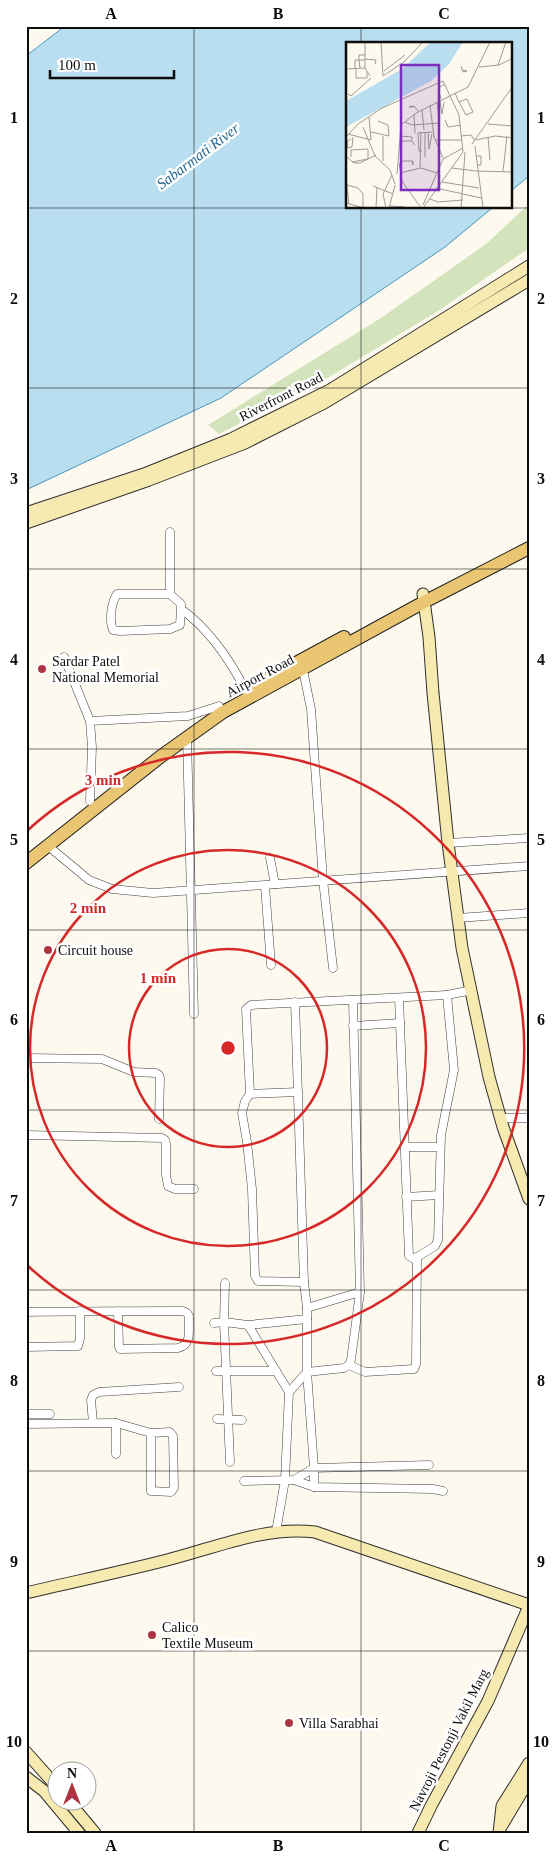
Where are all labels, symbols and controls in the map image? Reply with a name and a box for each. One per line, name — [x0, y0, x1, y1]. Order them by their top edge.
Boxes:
text: A — [105, 5, 117, 22]
text: B — [273, 5, 284, 22]
text: C — [438, 5, 450, 22]
inset map — [346, 42, 512, 209]
scale bar — [50, 48, 174, 80]
text: 100 m — [58, 57, 96, 73]
text: 1 — [10, 109, 18, 126]
text: 1 — [537, 109, 545, 126]
water label: Sabarmati River — [154, 120, 242, 192]
text: 2 — [10, 290, 18, 307]
text: 2 — [537, 290, 545, 307]
street label: Riverfront Road — [237, 370, 325, 424]
text: 3 — [10, 470, 18, 487]
text: 3 — [537, 470, 545, 487]
text: 4 — [10, 651, 18, 668]
text: 4 — [537, 651, 545, 668]
street label: Airport Road — [224, 652, 296, 700]
place label: Sardar Patel National Memorial — [52, 654, 159, 685]
marker: Sardar Patel National Memorial — [36, 663, 48, 675]
text: 3 min — [85, 772, 122, 788]
text: 5 — [10, 831, 18, 848]
text: 5 — [537, 831, 545, 848]
text: 2 min — [70, 900, 107, 916]
place label: Circuit house — [58, 943, 133, 958]
marker: Circuit house — [42, 944, 54, 956]
text: 1 min — [140, 970, 177, 986]
text: 6 — [10, 1011, 18, 1028]
text: 6 — [537, 1011, 545, 1028]
centre of rings — [219, 1039, 237, 1057]
text: 7 — [10, 1192, 18, 1209]
text: 7 — [537, 1192, 545, 1209]
text: 8 — [10, 1372, 18, 1389]
text: 8 — [537, 1372, 545, 1389]
text: 9 — [10, 1553, 18, 1570]
text: 9 — [537, 1553, 545, 1570]
place label: Calico Textile Museum — [162, 1620, 253, 1651]
marker: Calico Textile Museum — [146, 1629, 158, 1641]
street label: Navroji Pestonji Vakil Marg — [407, 1666, 491, 1814]
place label: Villa Sarabhai — [299, 1716, 379, 1731]
marker: Villa Sarabhai — [283, 1717, 295, 1729]
text: 10 — [6, 1733, 22, 1750]
text: 10 — [533, 1733, 549, 1750]
north arrow — [48, 1762, 98, 1812]
text: N — [67, 1766, 77, 1781]
text: A — [105, 1837, 117, 1854]
text: B — [273, 1837, 284, 1854]
text: C — [438, 1837, 450, 1854]

